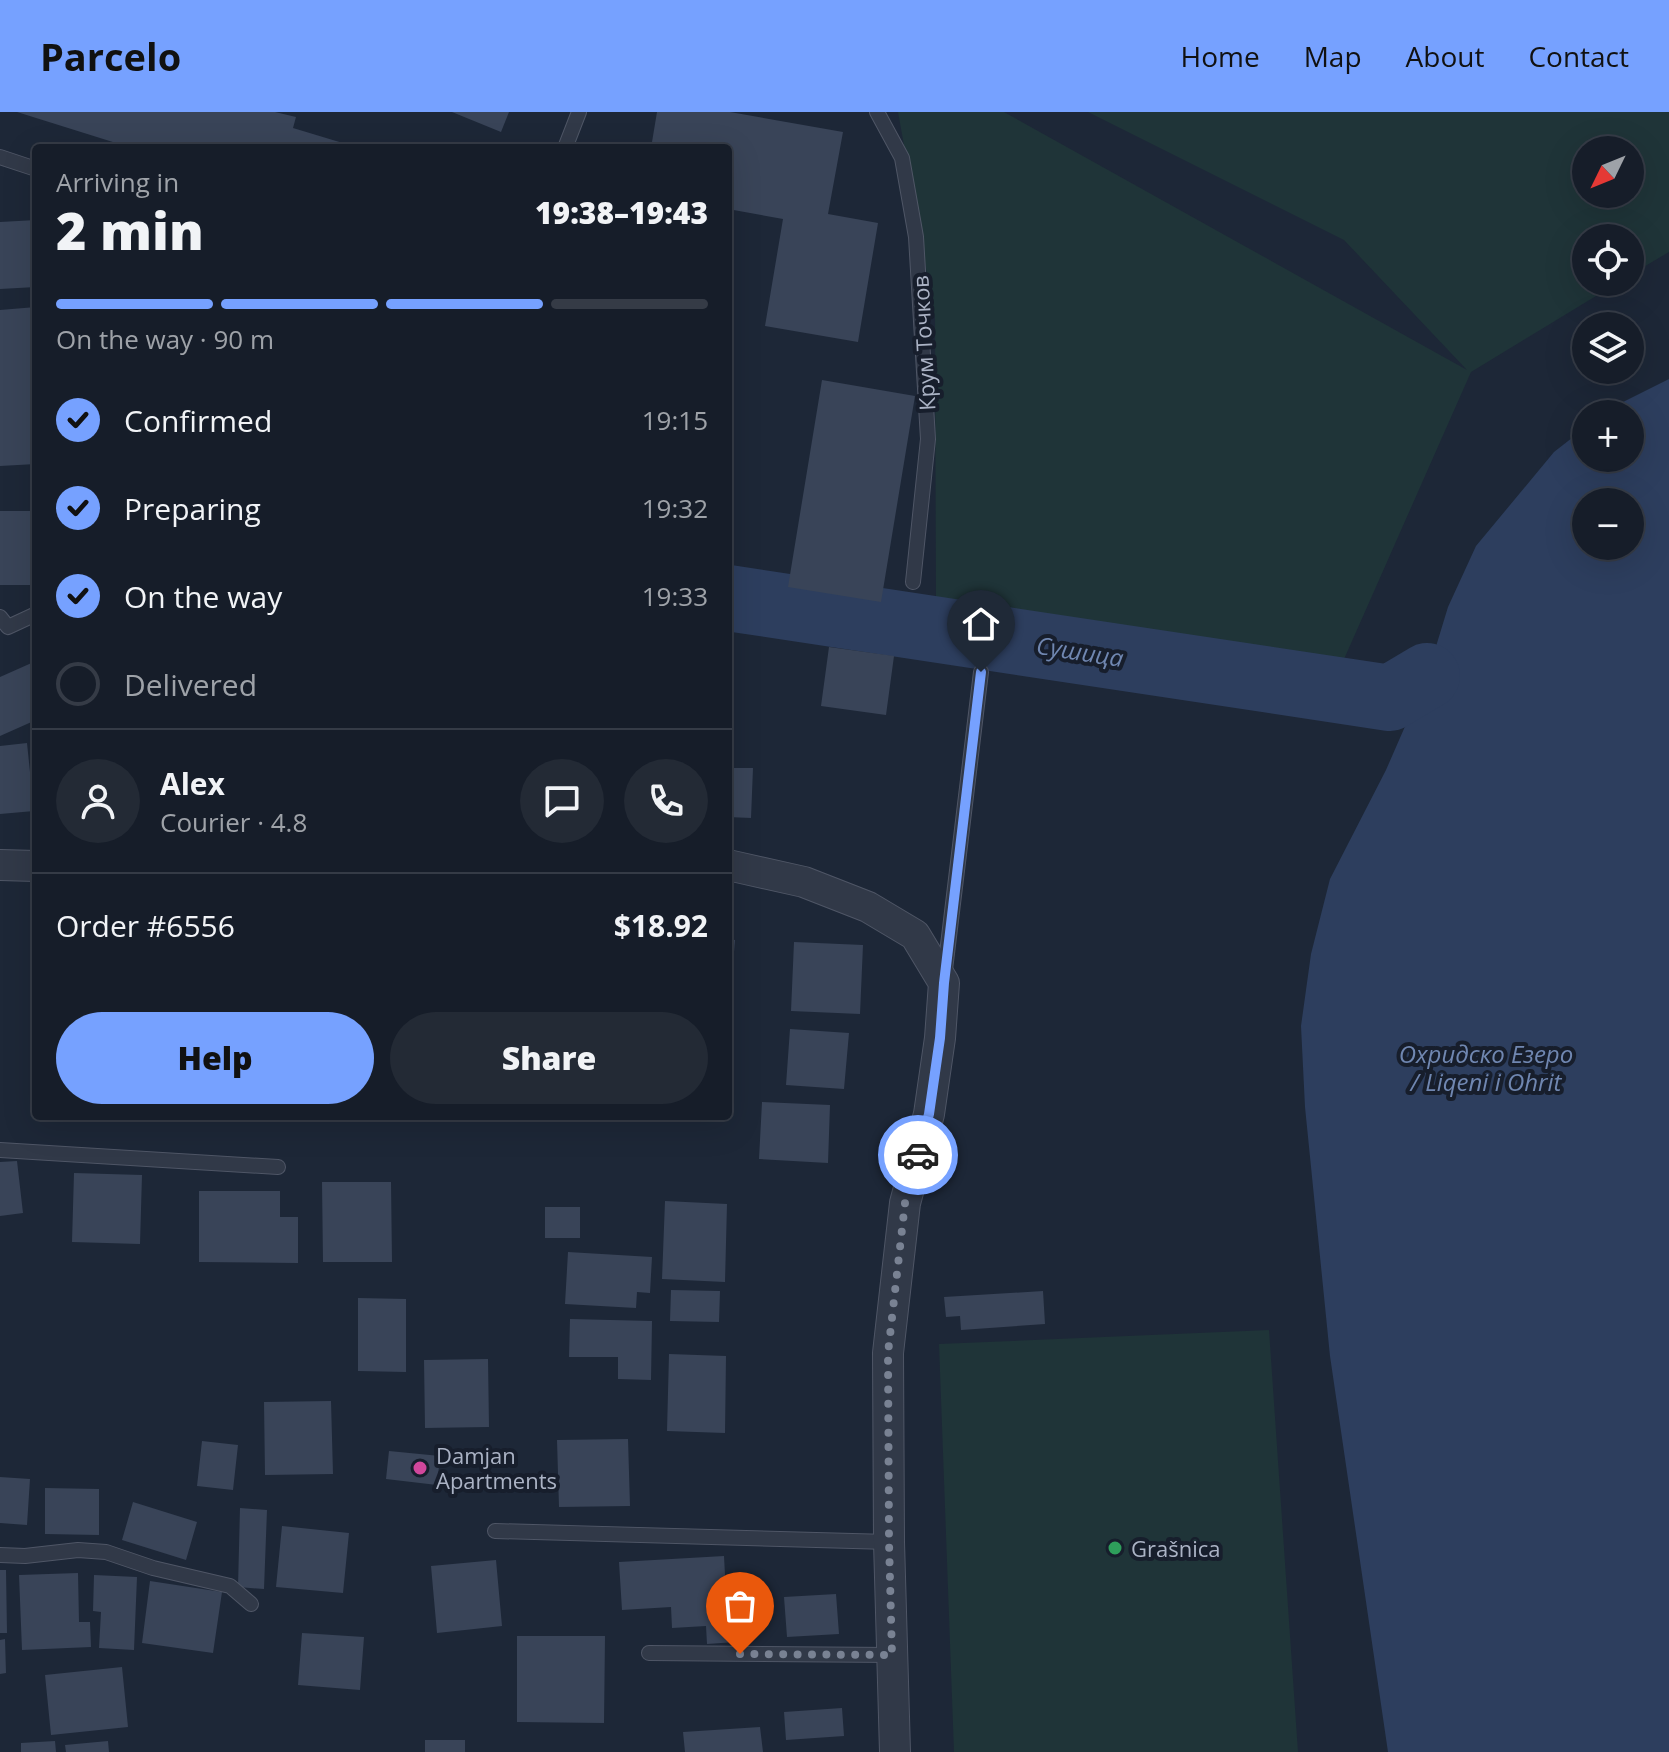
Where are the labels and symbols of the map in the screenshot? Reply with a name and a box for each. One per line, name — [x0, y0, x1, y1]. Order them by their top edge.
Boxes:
north arrow — [1572, 136, 1644, 208]
street label: Крум Точков — [904, 274, 942, 412]
pin — [947, 590, 1015, 672]
water label: Сушица — [1034, 628, 1126, 674]
water label: Охридско Езеро / Liqeni i Ohrit — [1399, 1037, 1573, 1098]
courier — [878, 1115, 958, 1195]
place label: Damjan Apartments — [436, 1440, 557, 1495]
marker: Damjan Apartments — [411, 1459, 429, 1477]
place label: Grašnica — [1131, 1533, 1221, 1563]
marker: Grašnica — [1106, 1539, 1124, 1557]
pin — [706, 1572, 774, 1654]

